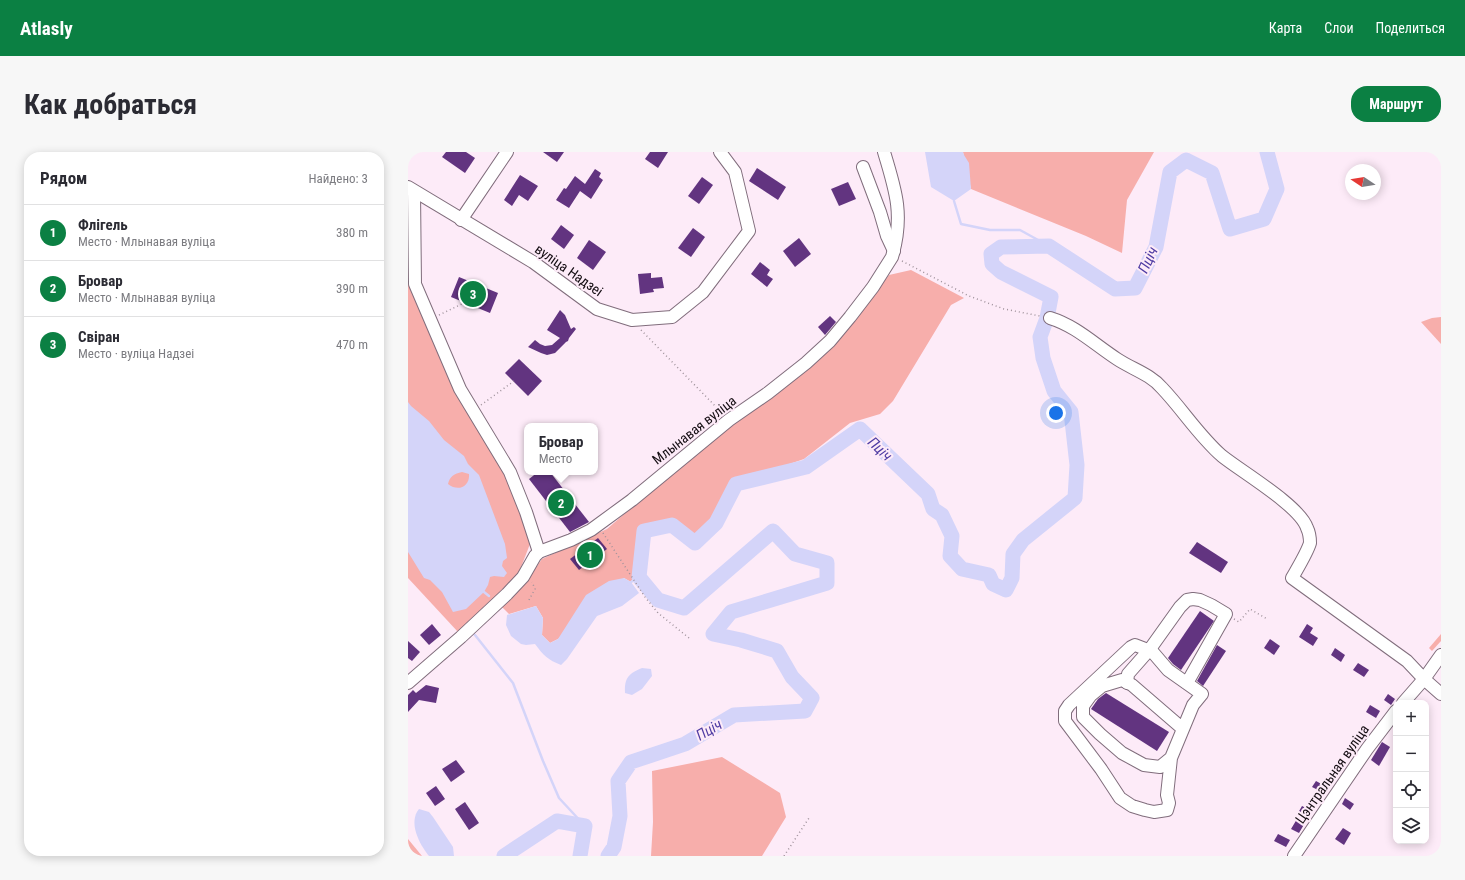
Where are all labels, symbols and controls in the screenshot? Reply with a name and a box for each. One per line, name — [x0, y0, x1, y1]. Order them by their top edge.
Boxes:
text: Atlasly — [20, 17, 73, 40]
text: Карта — [1269, 20, 1302, 36]
text: Слои — [1324, 20, 1354, 36]
text: Поделиться — [1376, 20, 1445, 36]
button: Маршрут — [1351, 86, 1441, 122]
text: Как добраться — [24, 88, 197, 121]
north arrow — [1345, 164, 1381, 200]
text: Рядом — [40, 168, 87, 188]
text: Найдено: 3 — [308, 171, 368, 186]
text: Флігель — [78, 216, 128, 234]
text: 1 — [50, 225, 56, 240]
text: 380 m — [336, 225, 368, 240]
text: Место · Млынавая вуліца — [78, 234, 215, 249]
street label: вуліца Надзеі — [532, 241, 606, 299]
water label: Пціч — [1134, 244, 1162, 276]
text: Бровар — [78, 272, 123, 290]
pin: 3 — [460, 279, 486, 309]
text: 2 — [50, 281, 56, 296]
text: 390 m — [336, 281, 368, 296]
text: Место · Млынавая вуліца — [78, 290, 215, 305]
text: Свіран — [78, 328, 120, 346]
text: 3 — [50, 337, 56, 352]
text: 470 m — [336, 337, 368, 352]
text: Место · вуліца Надзеі — [78, 346, 194, 361]
street label: Млынавая вуліца — [649, 392, 739, 468]
your location — [1046, 403, 1066, 423]
popup — [524, 423, 598, 475]
text: Бровар — [539, 433, 583, 451]
water label: Пціч — [864, 433, 896, 465]
text: Место — [539, 451, 572, 466]
pin: 2 — [548, 488, 574, 518]
pin: 1 — [577, 540, 603, 570]
map controls — [1393, 700, 1429, 844]
button: + — [1393, 700, 1429, 736]
water label: Пціч — [693, 715, 725, 745]
street label: Цэнтральная вуліца — [1292, 722, 1372, 826]
button: − — [1393, 736, 1429, 772]
button: locate — [1393, 772, 1429, 808]
button: layers — [1393, 808, 1429, 844]

